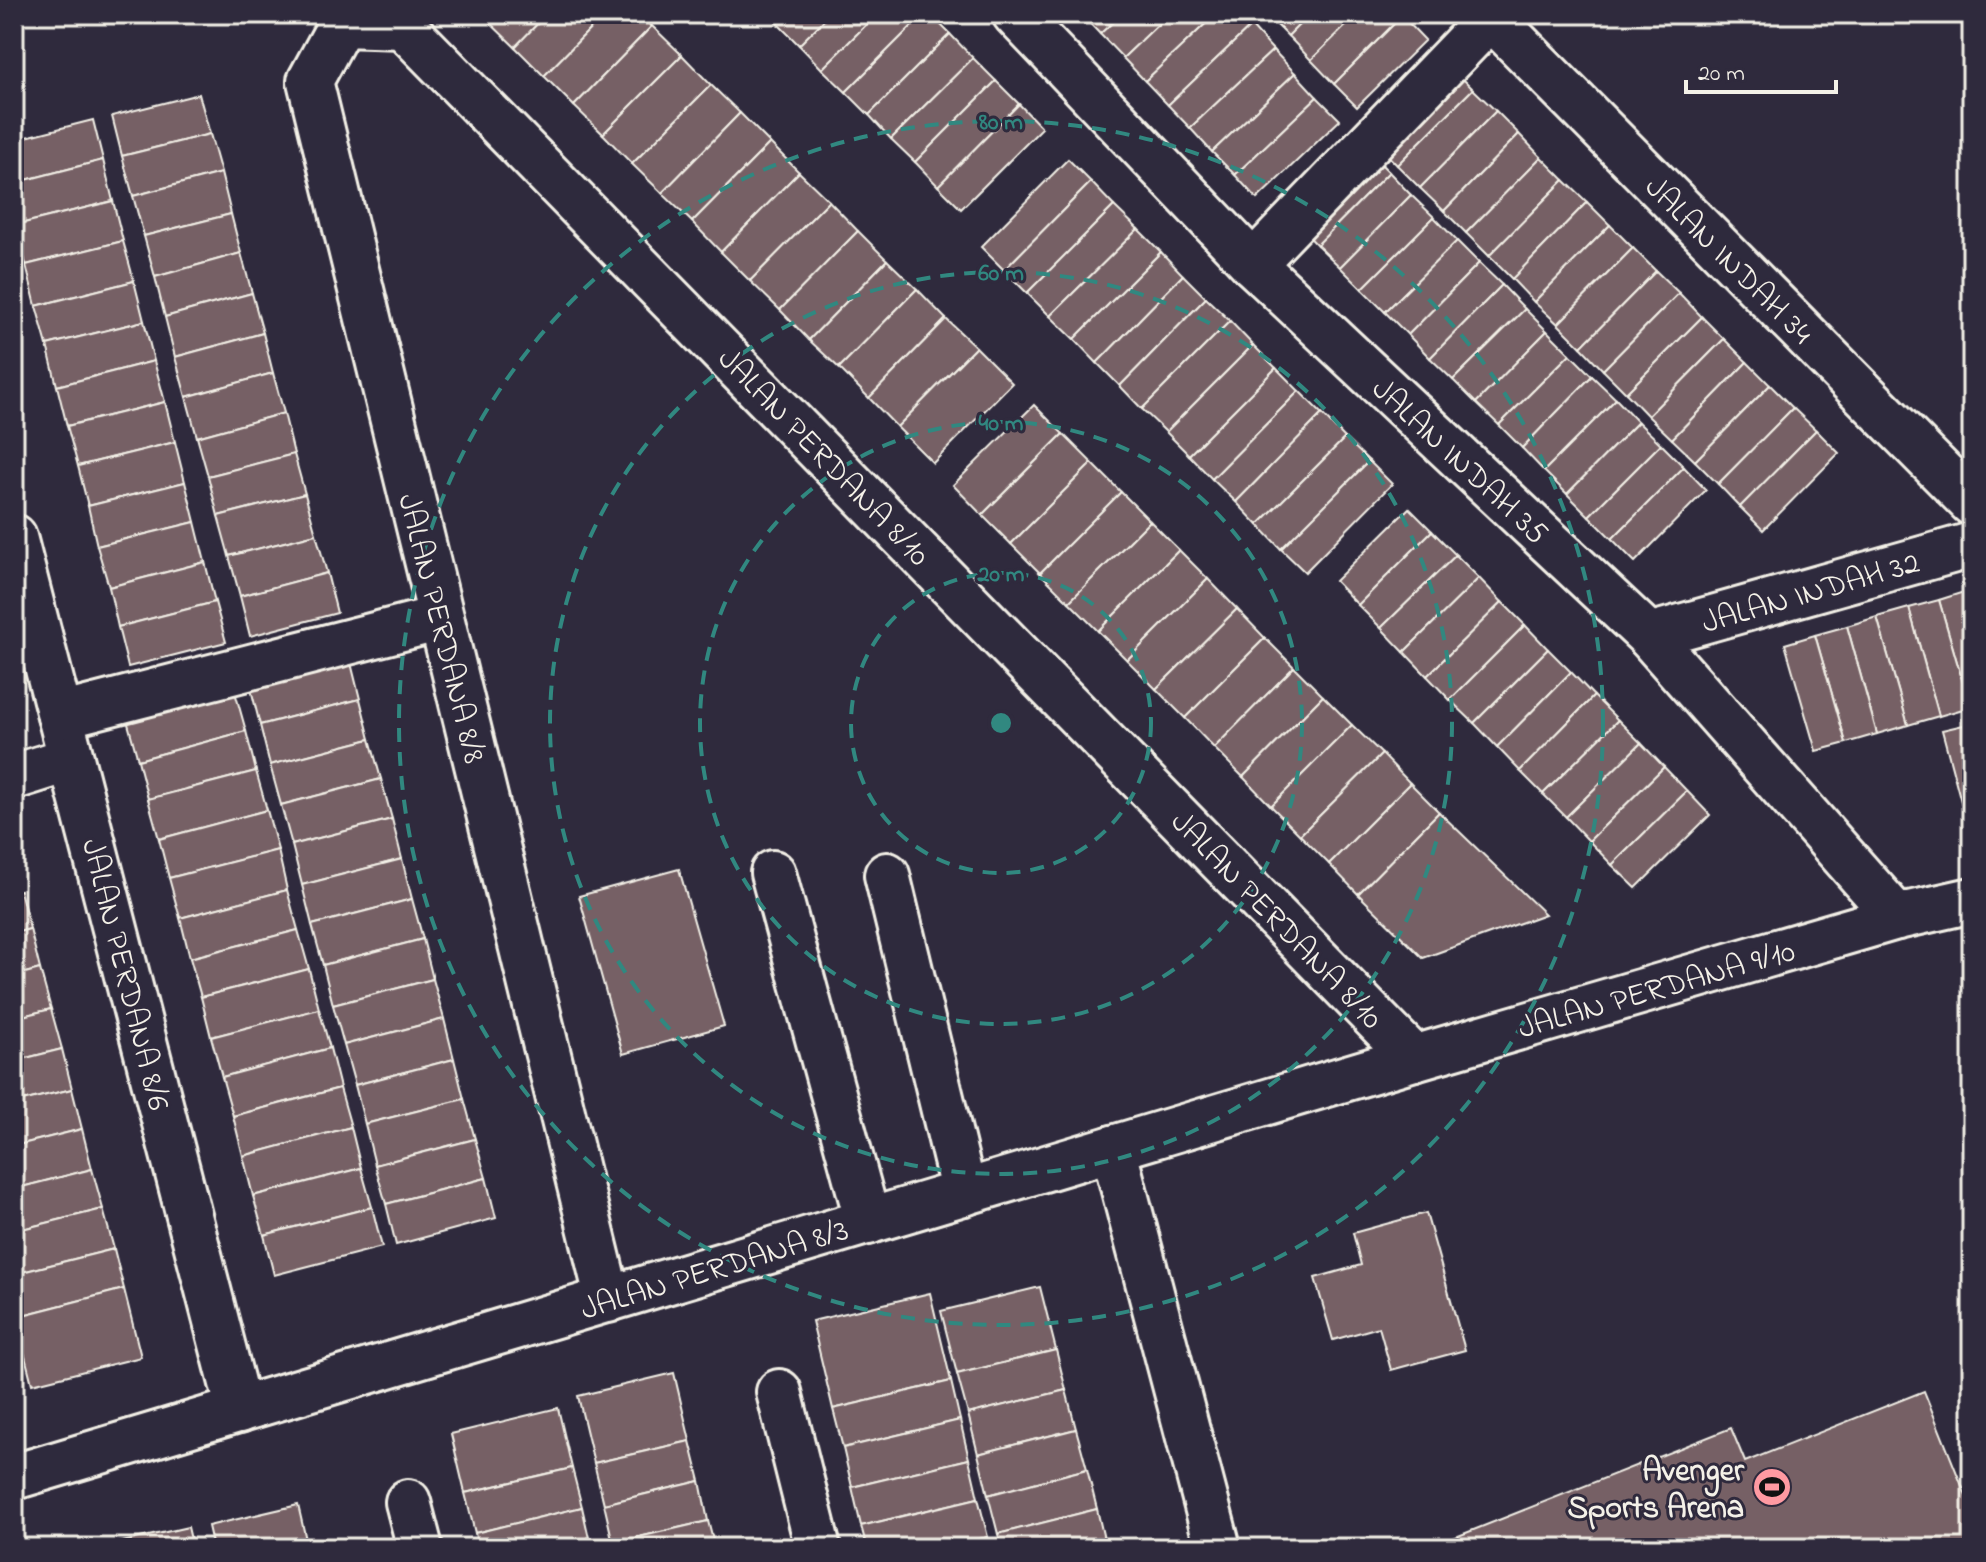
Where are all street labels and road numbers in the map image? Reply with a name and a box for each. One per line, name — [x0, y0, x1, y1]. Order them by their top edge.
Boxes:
street label: JALAN INDAH 34 — [1632, 166, 1823, 357]
street label: JALAN PERDANA 8/10 — [705, 338, 940, 579]
street label: JALAN INDAH 35 — [1360, 368, 1558, 557]
street label: JALAN PERDANA 8/8 — [383, 489, 496, 769]
street label: JALAN INDAH 32 — [1697, 541, 1925, 648]
street label: JALAN PERDANA 8/10 — [1158, 801, 1393, 1042]
street label: JALAN PERDANA 8/6 — [67, 834, 180, 1116]
street label: JALAN PERDANA 9/10 — [1513, 929, 1801, 1053]
street label: JALAN PERDANA 8/3 — [575, 1208, 855, 1334]

